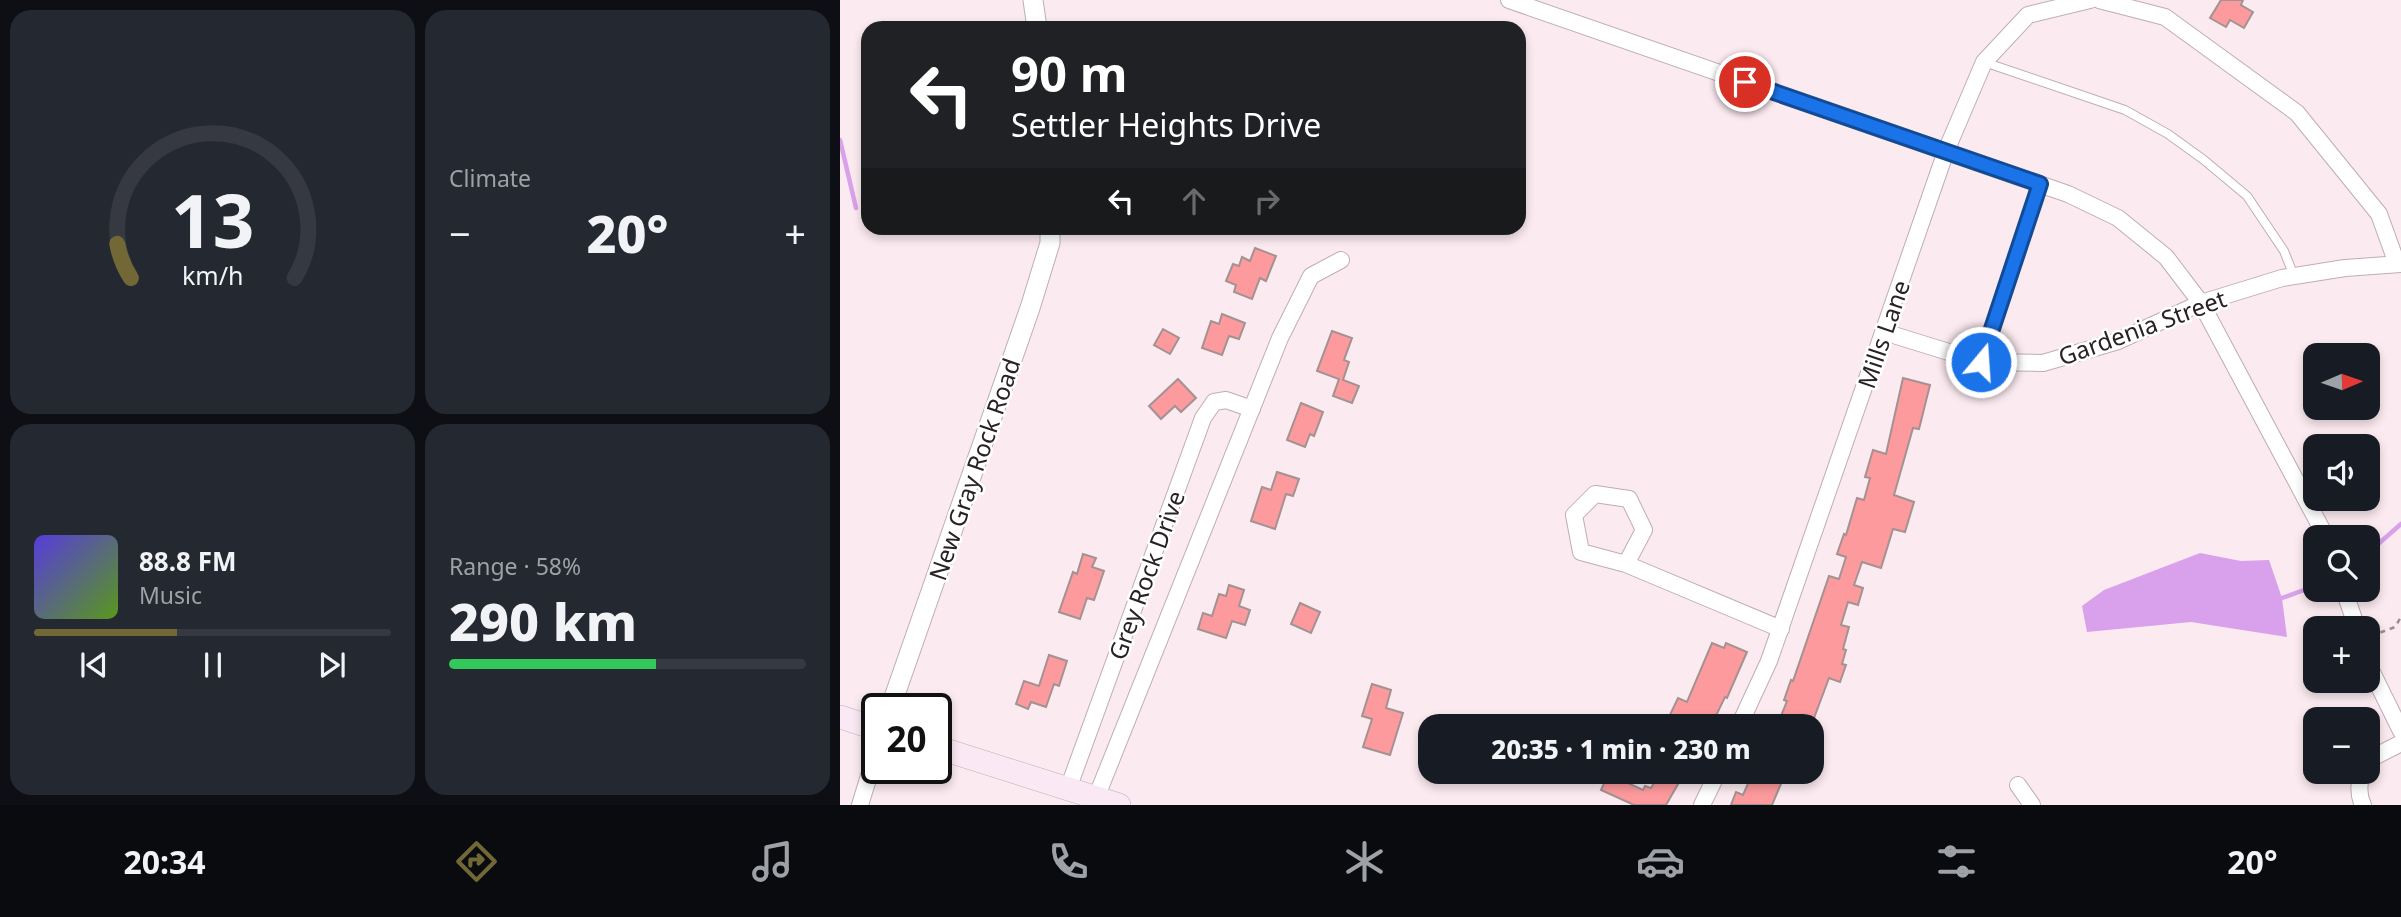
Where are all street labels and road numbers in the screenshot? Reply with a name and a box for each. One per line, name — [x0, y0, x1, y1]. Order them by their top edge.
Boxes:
street label: Mills Lane — [1849, 275, 1917, 393]
street label: Gardenia Street — [2053, 281, 2231, 373]
street label: New Gray Rock Road — [920, 353, 1028, 585]
street label: Grey Rock Drive — [1100, 486, 1192, 664]

